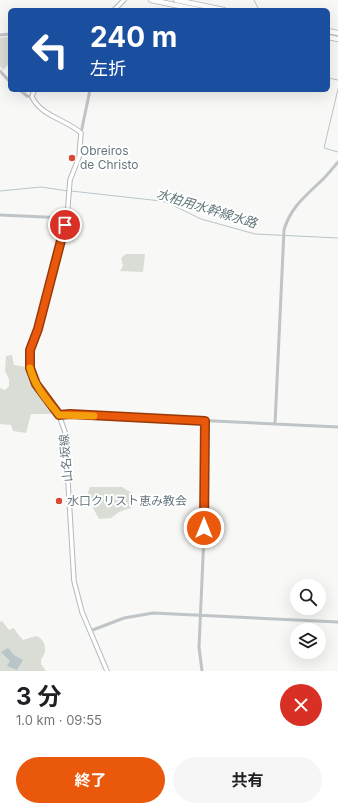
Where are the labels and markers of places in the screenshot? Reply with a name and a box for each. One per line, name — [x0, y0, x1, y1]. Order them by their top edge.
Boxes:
place label: Obreiros de Christo — [80, 143, 139, 172]
marker: Obreiros de Christo — [67, 153, 77, 163]
pin — [48, 208, 82, 242]
place label: 水口クリスト恵み教会 — [67, 493, 187, 508]
marker: 水口クリスト恵み教会 — [54, 496, 64, 506]

